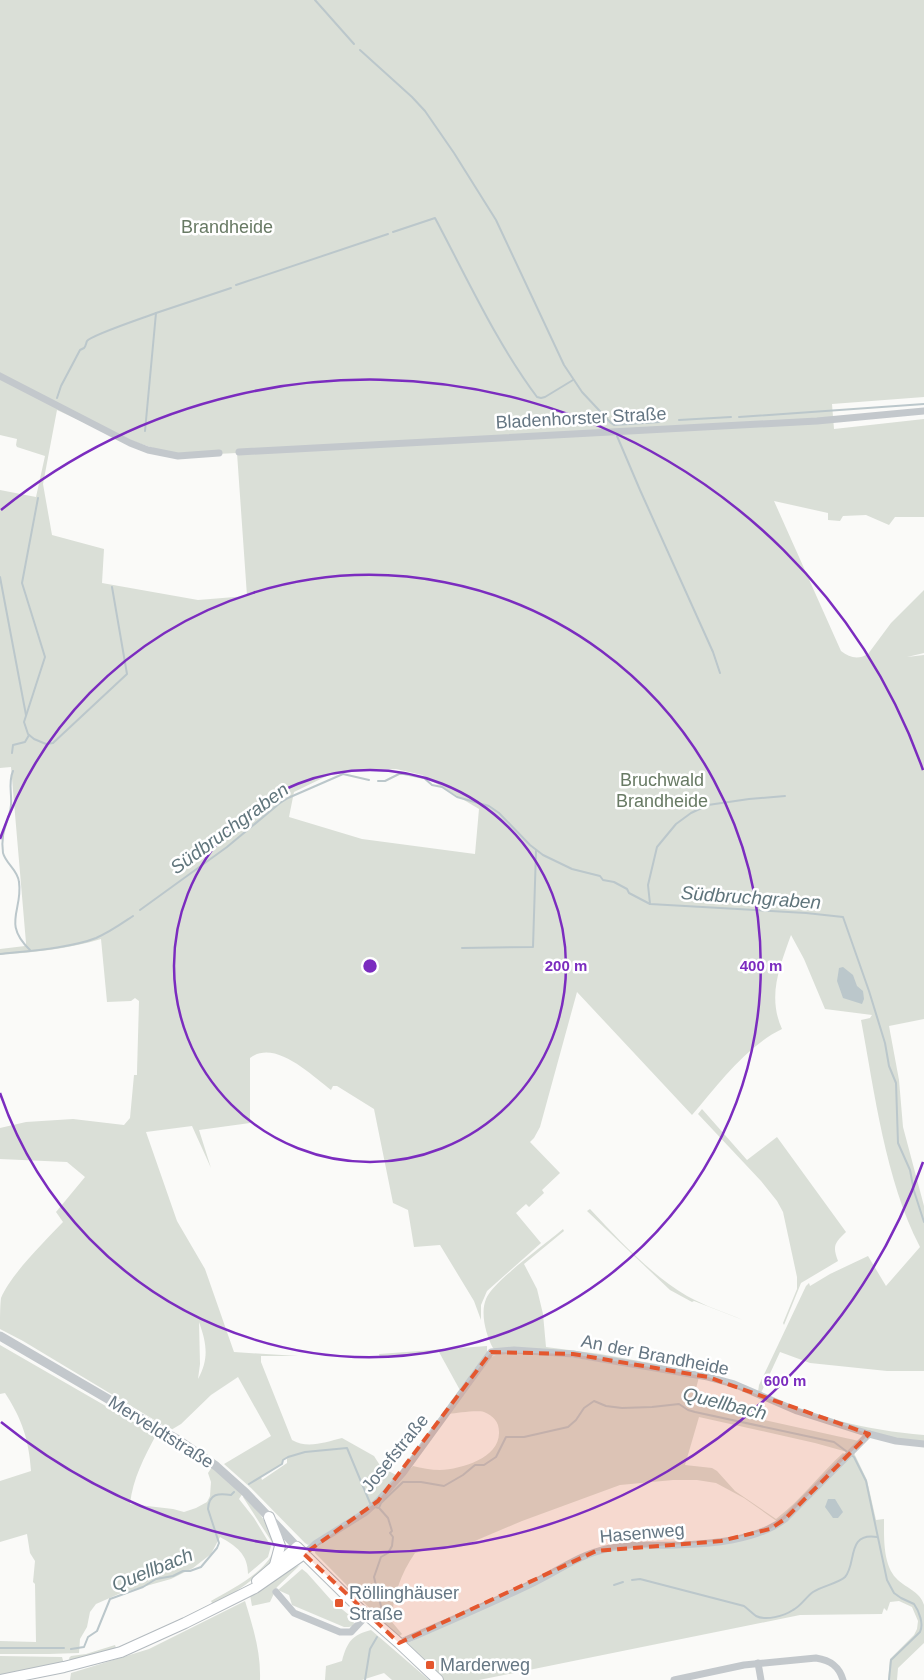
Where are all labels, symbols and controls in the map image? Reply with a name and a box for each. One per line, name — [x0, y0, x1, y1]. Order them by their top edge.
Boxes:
park label: Brandheide — [181, 217, 273, 237]
street label: Bladenhorster Straße — [495, 404, 667, 432]
park label: Bruchwald Brandheide — [616, 770, 708, 811]
water label: Südbruchgraben — [166, 779, 292, 878]
water label: Südbruchgraben — [680, 882, 822, 913]
centre of rings — [361, 957, 379, 975]
text: 200 m — [545, 957, 587, 974]
text: 400 m — [740, 957, 782, 974]
street label: An der Brandheide — [579, 1331, 731, 1379]
text: 600 m — [764, 1372, 806, 1389]
water label: Quellbach — [681, 1383, 769, 1424]
street label: Merveldtstraße — [105, 1392, 217, 1472]
street label: Josefstraße — [358, 1410, 432, 1496]
street label: Hasenweg — [599, 1519, 685, 1547]
water label: Quellbach — [109, 1544, 196, 1595]
place label: Röllinghäuser Straße — [349, 1583, 459, 1624]
marker: Röllinghäuser Straße — [333, 1597, 345, 1609]
place label: Marderweg — [440, 1655, 530, 1675]
marker: Marderweg — [424, 1659, 436, 1671]

